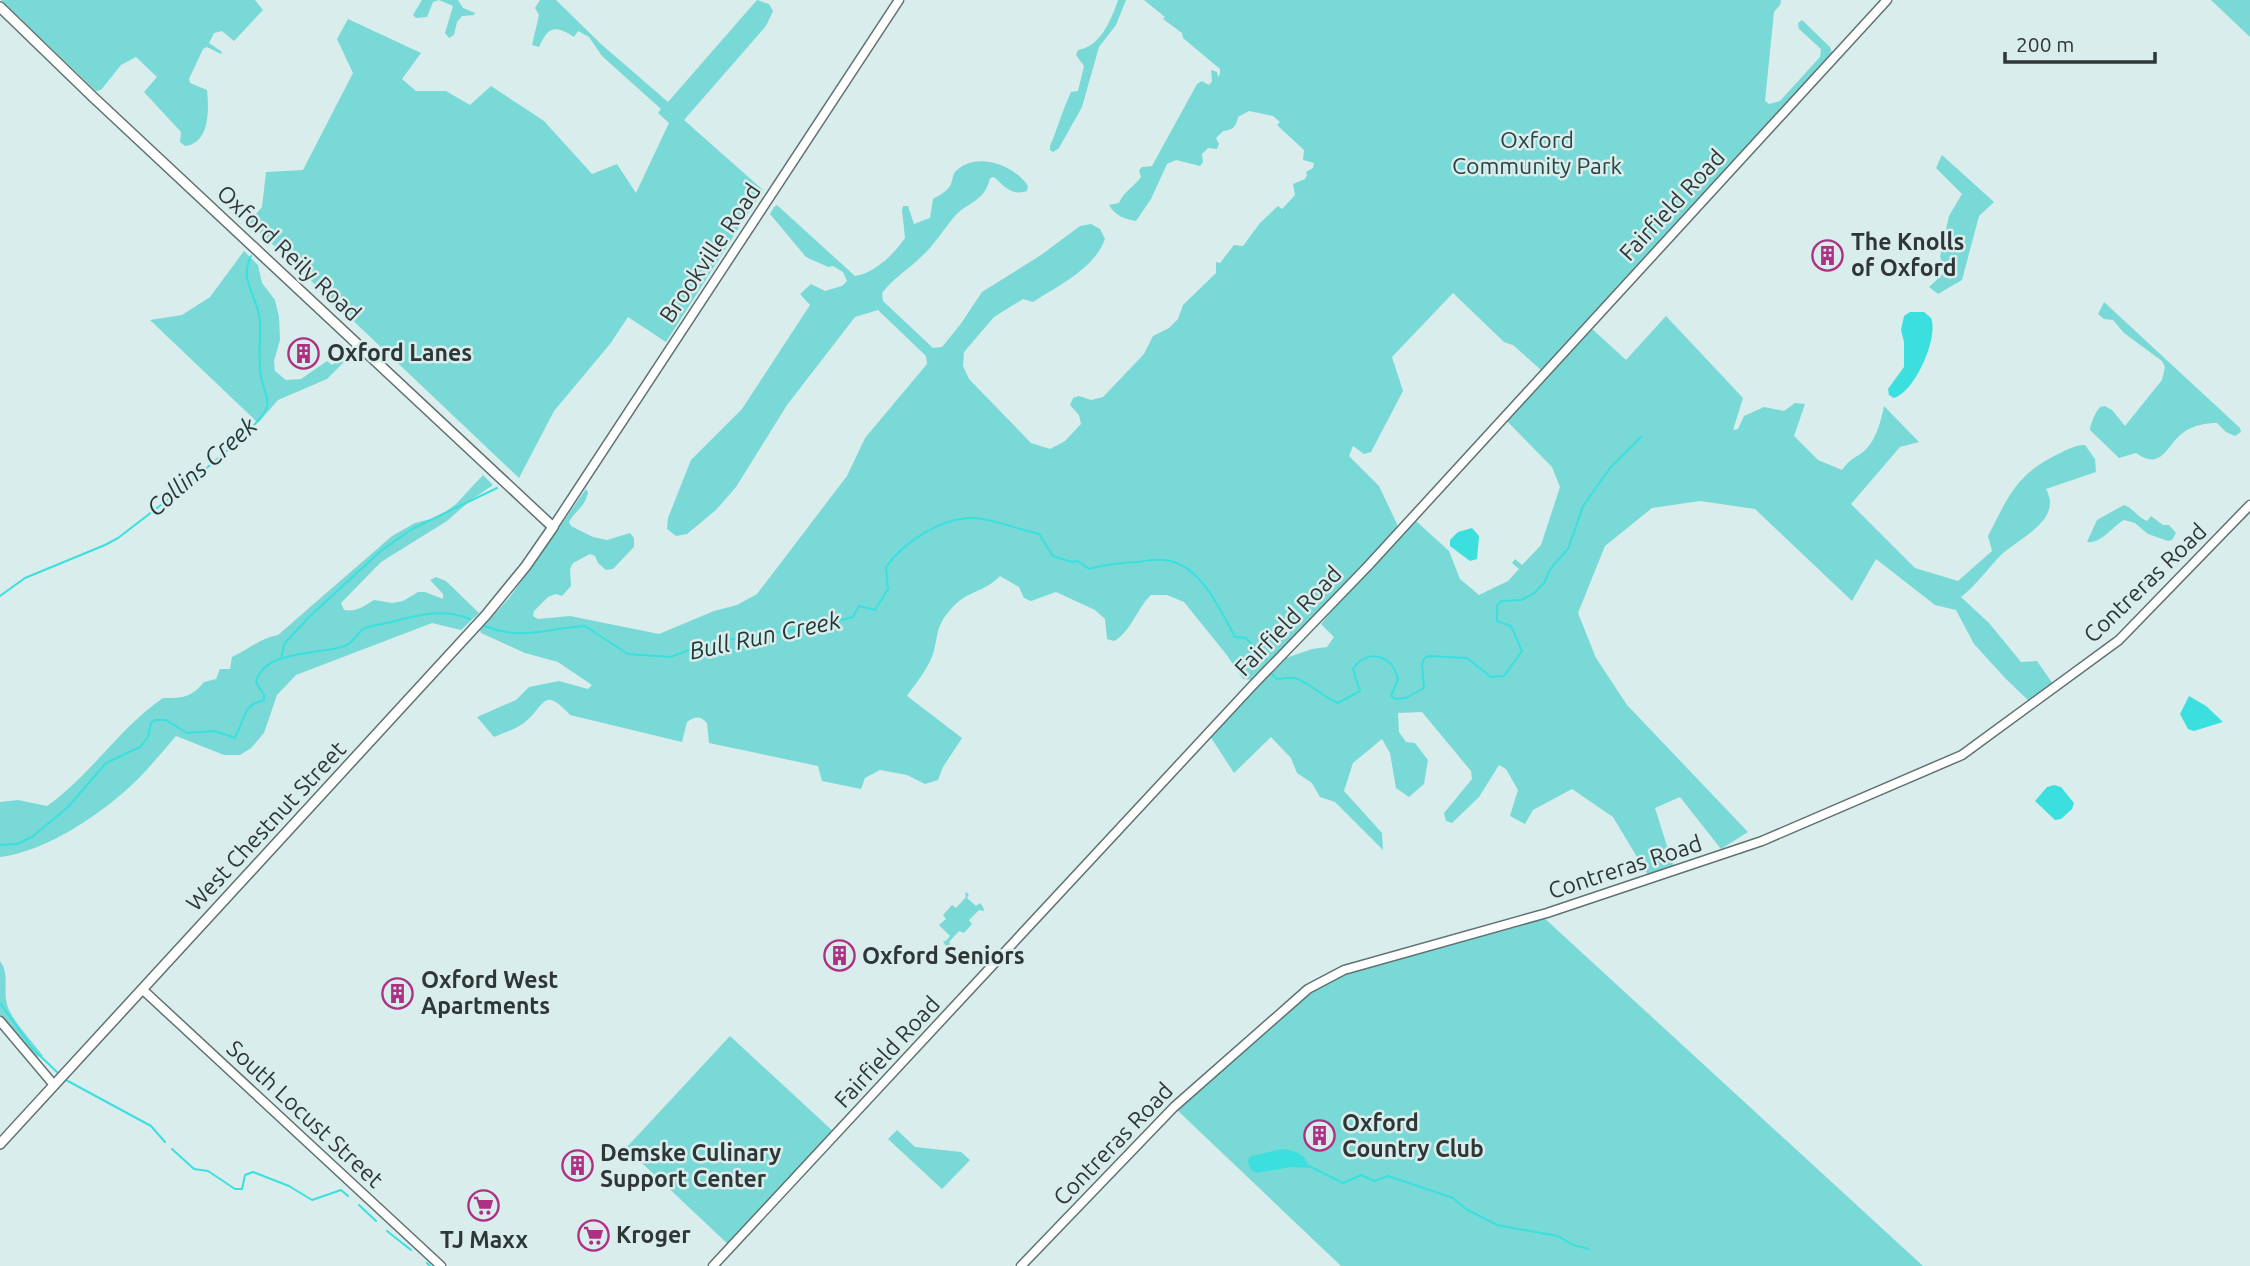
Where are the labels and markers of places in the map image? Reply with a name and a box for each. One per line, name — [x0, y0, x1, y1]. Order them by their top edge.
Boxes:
place label: The Knolls of Oxford — [1851, 229, 1964, 280]
building icon: The Knolls of Oxford — [1811, 238, 1845, 272]
building icon: Oxford Lanes — [287, 336, 321, 370]
place label: Oxford Lanes — [327, 340, 472, 365]
building icon: Oxford Seniors — [822, 939, 856, 973]
place label: Oxford Seniors — [862, 943, 1025, 968]
place label: Oxford West Apartments — [421, 967, 558, 1018]
building icon: Oxford West Apartments — [381, 976, 415, 1010]
place label: Oxford Country Club — [1342, 1110, 1484, 1161]
building icon: Oxford Country Club — [1302, 1119, 1336, 1153]
place label: Demske Culinary Support Center — [600, 1140, 781, 1191]
building icon: Demske Culinary Support Center — [560, 1149, 594, 1183]
supermarket icon: TJ Maxx — [467, 1189, 501, 1223]
supermarket icon: Kroger — [576, 1218, 610, 1252]
place label: Kroger — [616, 1222, 691, 1247]
place label: TJ Maxx — [440, 1227, 528, 1252]

